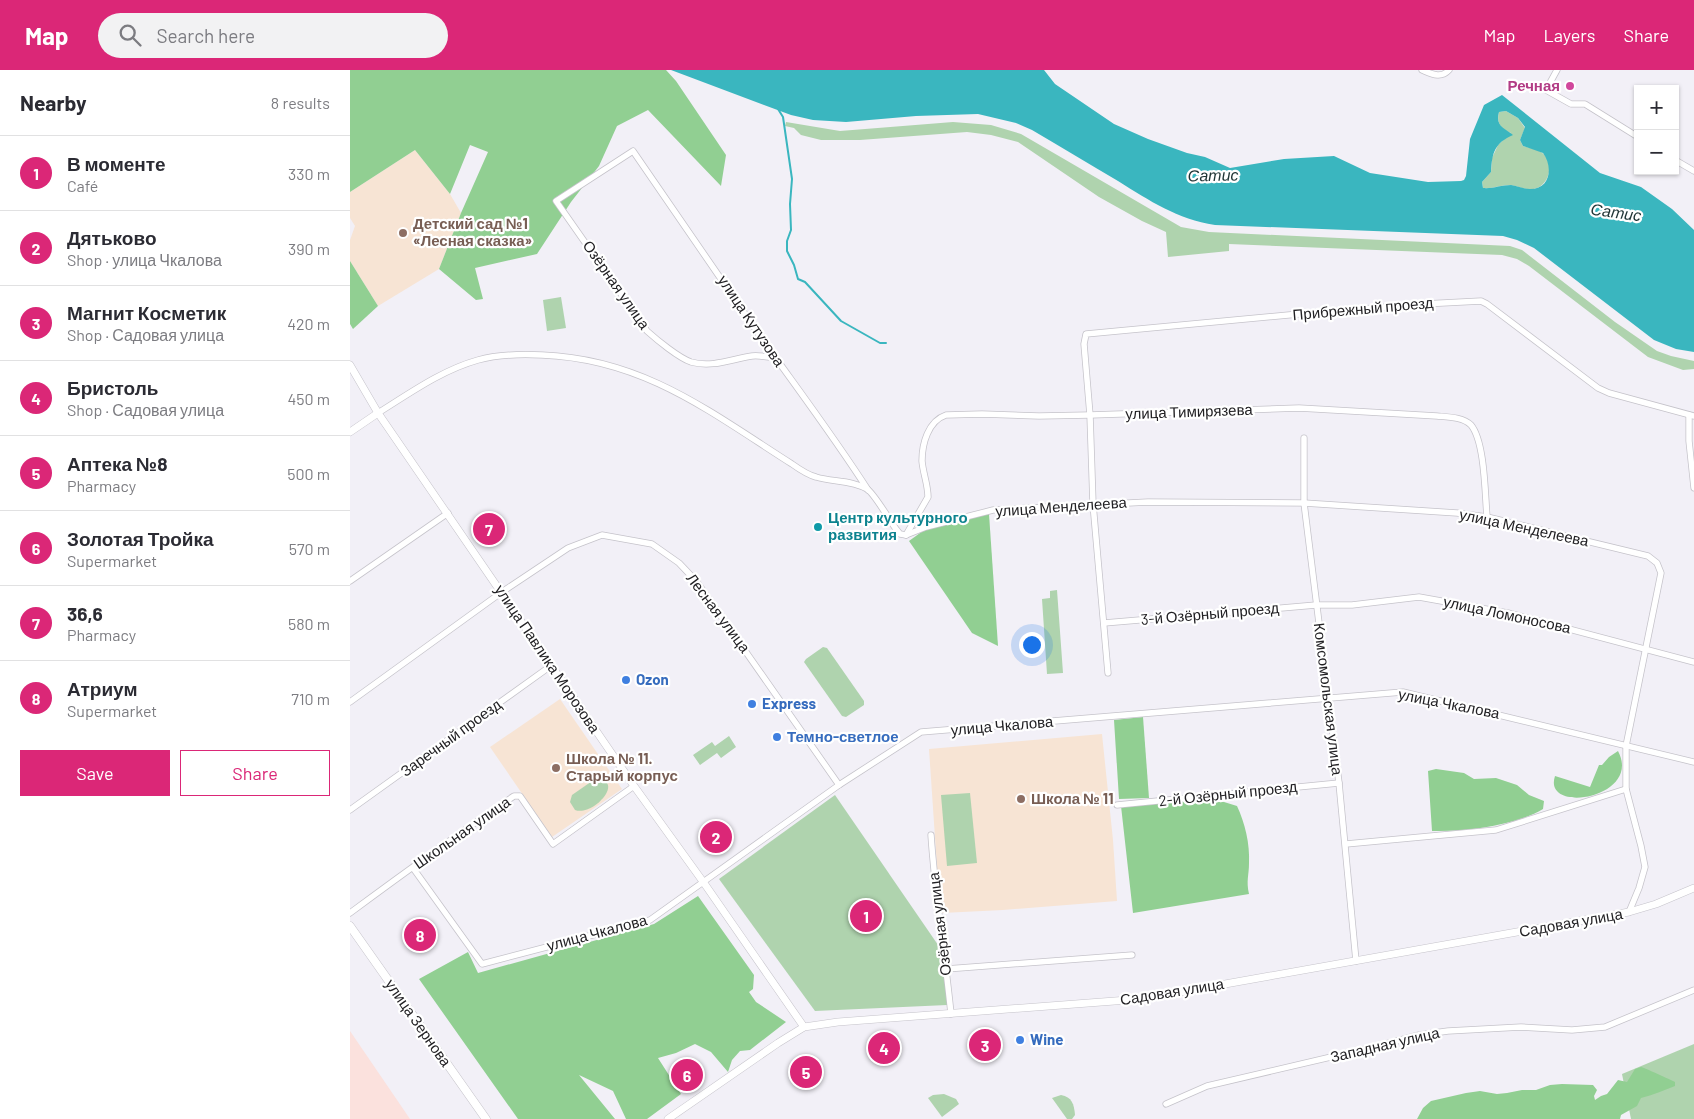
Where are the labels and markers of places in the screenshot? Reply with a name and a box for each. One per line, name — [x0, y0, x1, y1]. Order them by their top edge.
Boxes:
place label: Речная — [1508, 76, 1560, 94]
marker: Речная — [1564, 80, 1576, 92]
place label: Детский сад №1 «Лесная сказка» — [413, 214, 532, 249]
marker: Детский сад №1 «Лесная сказка» — [397, 227, 409, 239]
place label: Центр культурного развития — [828, 508, 968, 543]
pin: 7 — [473, 510, 505, 548]
marker: Центр культурного развития — [812, 521, 824, 533]
place label: Ozon — [636, 670, 669, 688]
marker: Ozon — [620, 674, 632, 686]
place label: Express — [762, 694, 816, 712]
marker: Express — [746, 698, 758, 710]
place label: Темно-светлое — [787, 727, 899, 745]
marker: Темно-светлое — [771, 731, 783, 743]
place label: Школа № 11. Старый корпус — [566, 749, 678, 784]
marker: Школа № 11. Старый корпус — [550, 762, 562, 774]
place label: Школа № 11 — [1031, 789, 1114, 807]
marker: Школа № 11 — [1015, 793, 1027, 805]
pin: 2 — [700, 818, 732, 856]
pin: 1 — [850, 897, 882, 935]
pin: 8 — [404, 916, 436, 954]
pin: 3 — [969, 1026, 1001, 1064]
pin: 4 — [868, 1029, 900, 1067]
place label: Wine — [1030, 1030, 1063, 1048]
marker: Wine — [1014, 1034, 1026, 1046]
pin: 5 — [790, 1053, 822, 1091]
pin: 6 — [671, 1056, 703, 1094]

